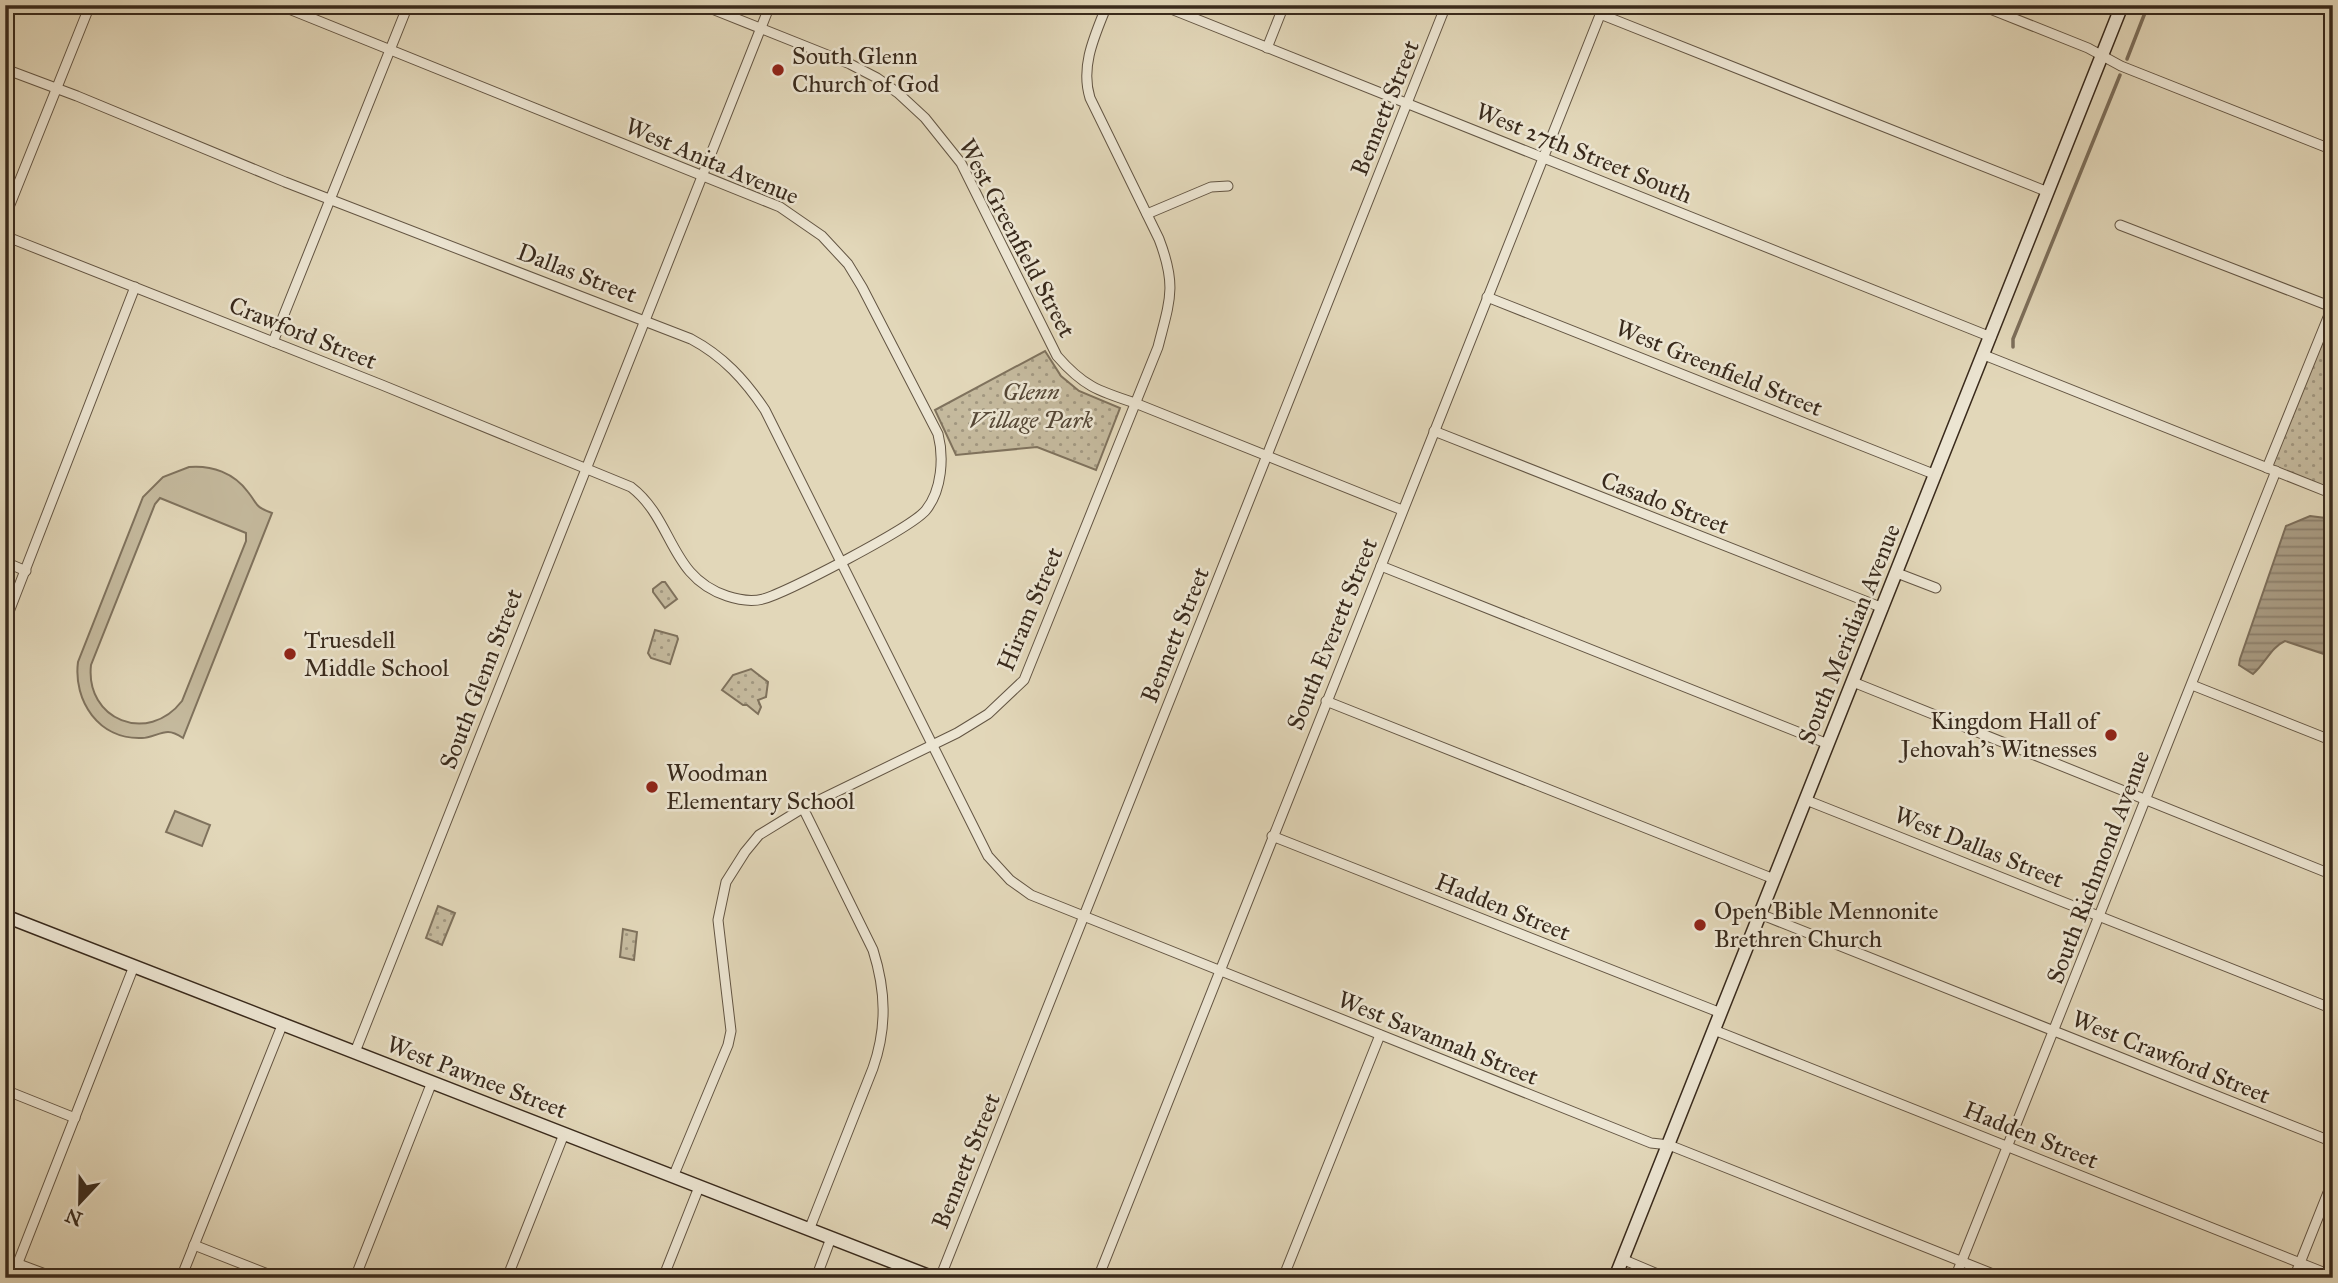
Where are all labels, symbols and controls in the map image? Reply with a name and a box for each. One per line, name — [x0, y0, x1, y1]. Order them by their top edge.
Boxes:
street label: Bennett Street — [1344, 35, 1426, 180]
place label: South Glenn Church of God — [792, 41, 939, 99]
marker: South Glenn Church of God — [770, 62, 786, 78]
street label: West 27th Street South — [1471, 96, 1697, 210]
street label: West Anita Avenue — [621, 111, 803, 211]
street label: West Greenfield Street — [952, 134, 1082, 343]
street label: Dallas Street — [513, 236, 642, 310]
street label: Crawford Street — [225, 290, 382, 376]
street label: West Greenfield Street — [1611, 313, 1827, 423]
park label: Glenn Village Park — [969, 377, 1094, 435]
street label: Casado Street — [1597, 465, 1734, 541]
street label: South Meridian Avenue — [1791, 519, 1907, 749]
street label: South Everett Street — [1280, 533, 1384, 734]
street label: Hiram Street — [991, 542, 1070, 675]
street label: Bennett Street — [1134, 562, 1216, 707]
street label: South Glenn Street — [433, 584, 529, 773]
place label: Truesdell Middle School — [304, 625, 450, 683]
marker: Truesdell Middle School — [282, 646, 298, 662]
place label: Kingdom Hall of Jehovah's Witnesses — [1898, 706, 2101, 764]
marker: Kingdom Hall of Jehovah's Witnesses — [2103, 727, 2119, 743]
street label: South Richmond Avenue — [2040, 746, 2156, 988]
place label: Woodman Elementary School — [666, 758, 855, 816]
marker: Woodman Elementary School — [644, 779, 660, 795]
street label: West Dallas Street — [1890, 799, 2069, 895]
street label: Hadden Street — [1431, 866, 1575, 948]
place label: Open Bible Mennonite Brethren Church — [1714, 896, 1939, 954]
marker: Open Bible Mennonite Brethren Church — [1692, 917, 1708, 933]
street label: West Savannah Street — [1333, 984, 1543, 1092]
street label: West Crawford Street — [2068, 1004, 2275, 1111]
street label: West Pawnee Street — [382, 1029, 572, 1125]
street label: Bennett Street — [925, 1088, 1007, 1233]
street label: Hadden Street — [1959, 1094, 2103, 1176]
north arrow — [46, 1168, 116, 1238]
text: N — [62, 1204, 86, 1231]

